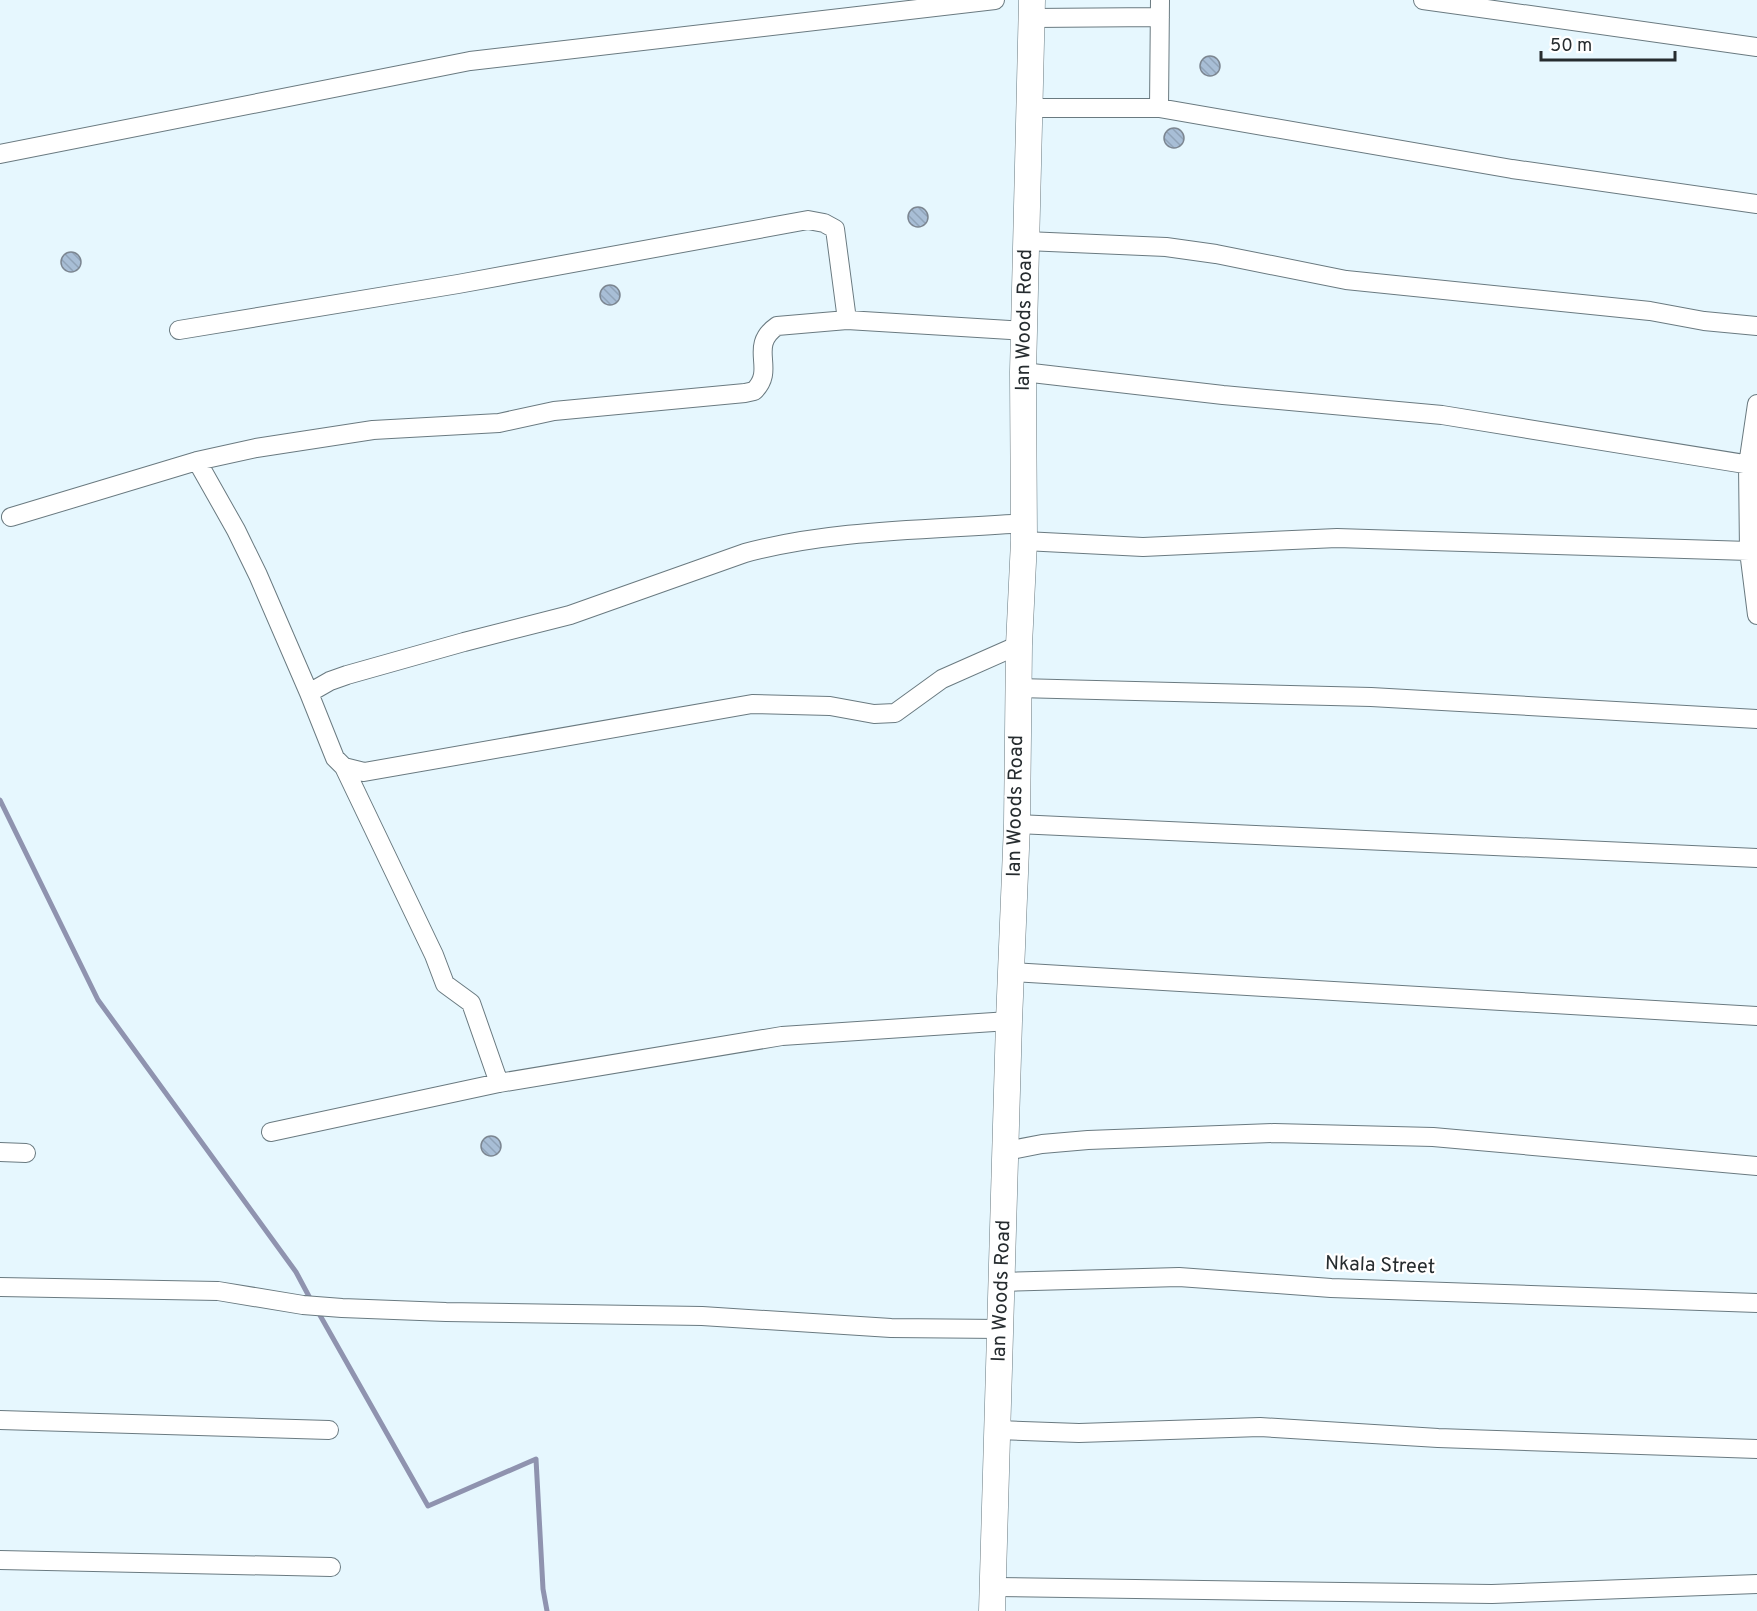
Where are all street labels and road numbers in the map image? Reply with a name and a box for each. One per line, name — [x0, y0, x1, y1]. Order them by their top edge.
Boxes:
street label: Ian Woods Road — [1011, 249, 1039, 391]
street label: Ian Woods Road — [1002, 735, 1030, 877]
street label: Ian Woods Road — [987, 1219, 1017, 1363]
street label: Nkala Street — [1324, 1251, 1436, 1281]

